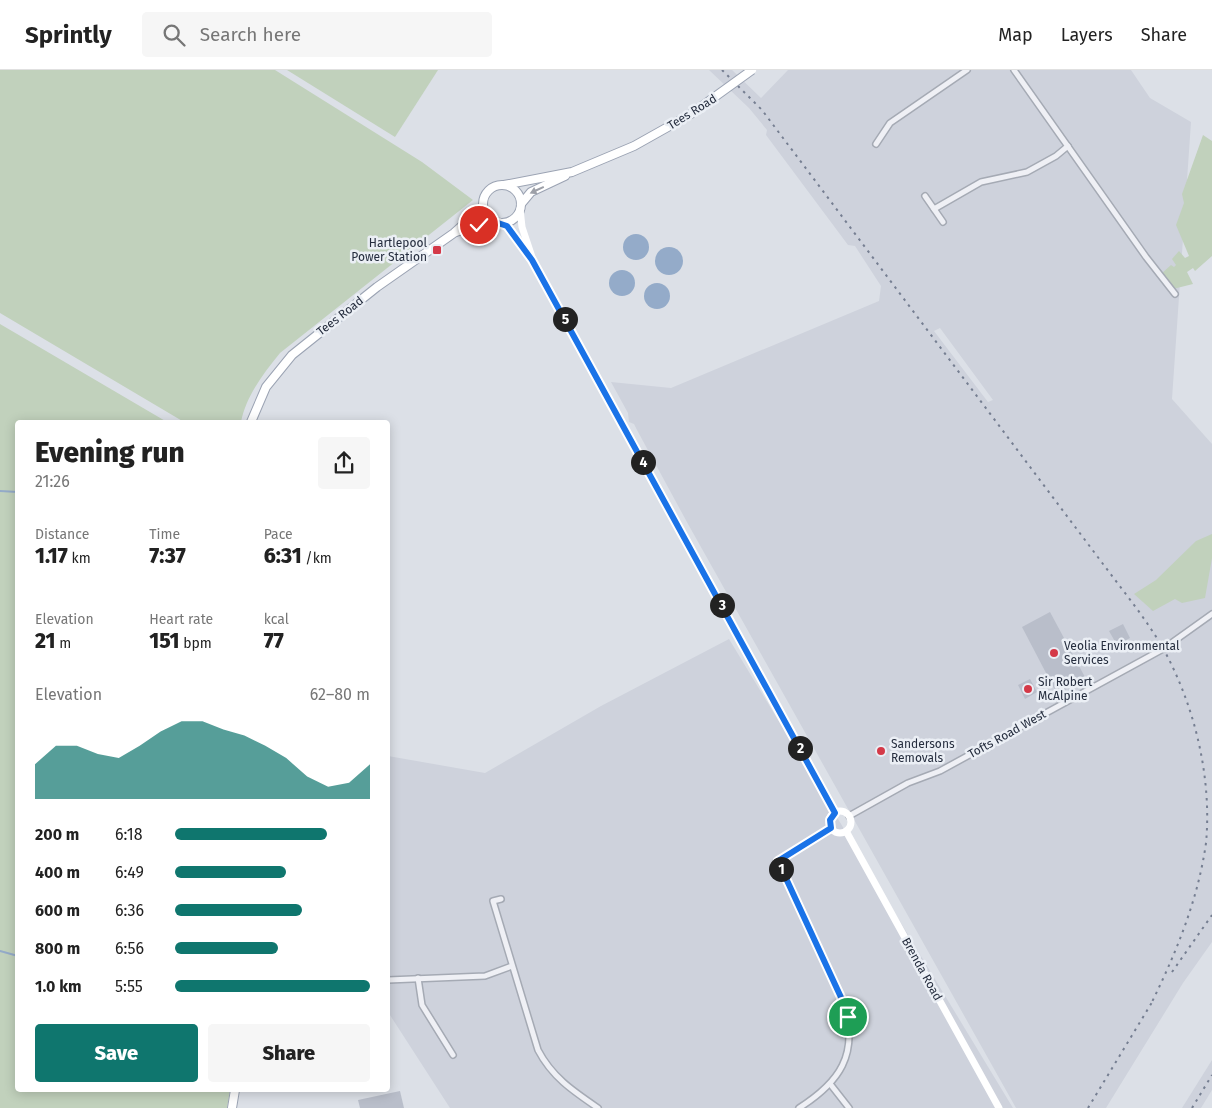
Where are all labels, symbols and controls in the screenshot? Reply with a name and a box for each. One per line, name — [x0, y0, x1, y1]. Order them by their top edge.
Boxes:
search box — [142, 12, 492, 57]
text: Sprintly — [25, 21, 112, 49]
icon: search — [160, 21, 188, 49]
text: Search here — [200, 23, 301, 46]
text: Map — [998, 24, 1033, 46]
text: Layers — [1061, 24, 1113, 46]
text: Share — [1141, 24, 1187, 46]
street label: Tees Road — [665, 91, 719, 133]
one-way arrow — [530, 186, 544, 194]
pin — [458, 204, 500, 246]
icon: check — [465, 211, 493, 239]
place label: Hartlepool Power Station — [351, 236, 427, 264]
marker: Hartlepool Power Station — [431, 244, 443, 256]
street label: Tees Road — [314, 294, 366, 338]
pin: 5 — [552, 306, 578, 332]
text: 5 — [562, 311, 569, 328]
text: Evening run — [35, 436, 185, 469]
button: share — [318, 437, 370, 489]
pin: 4 — [630, 450, 656, 474]
text: 4 — [640, 454, 647, 471]
text: 21:26 — [35, 472, 70, 491]
text: Distance — [35, 526, 89, 543]
text: Time — [149, 526, 180, 543]
text: Pace — [264, 526, 293, 543]
text: 1.17 — [35, 543, 68, 569]
text: 7:37 — [149, 543, 186, 569]
text: 6:31 — [264, 543, 302, 569]
text: km — [68, 550, 91, 567]
text: /km — [302, 550, 332, 567]
pin: 3 — [710, 592, 734, 618]
text: 3 — [719, 597, 726, 614]
text: Elevation — [35, 611, 94, 628]
text: Heart rate — [149, 611, 213, 628]
text: kcal — [264, 611, 289, 628]
text: 21 — [35, 628, 55, 654]
text: 151 — [149, 628, 179, 654]
text: 77 — [264, 628, 284, 654]
text: m — [55, 635, 71, 652]
text: bpm — [179, 635, 212, 652]
place label: Veolia Environmental Services — [1064, 639, 1180, 667]
marker: Veolia Environmental Services — [1048, 647, 1060, 659]
place label: Sir Robert McAlpine — [1038, 675, 1093, 703]
marker: Sir Robert McAlpine — [1022, 683, 1034, 695]
text: Elevation — [35, 685, 102, 704]
text: 62–80 m — [310, 685, 370, 704]
street label: Tofts Road West — [966, 707, 1049, 761]
pin: 2 — [788, 736, 812, 760]
place label: Sandersons Removals — [891, 737, 955, 765]
text: 2 — [797, 740, 804, 757]
marker: Sandersons Removals — [875, 745, 887, 757]
text: 200 m — [35, 825, 79, 844]
text: 6:18 — [115, 825, 142, 844]
pin: 1 — [768, 856, 794, 882]
text: 1 — [778, 861, 785, 878]
text: 400 m — [35, 863, 80, 882]
text: 6:49 — [115, 863, 144, 882]
text: 600 m — [35, 901, 80, 920]
text: 6:36 — [115, 901, 144, 920]
street label: Brenda Road — [899, 935, 945, 1003]
text: 800 m — [35, 939, 80, 958]
text: 6:56 — [115, 939, 144, 958]
text: 1.0 km — [35, 977, 82, 996]
text: 5:55 — [115, 977, 143, 996]
pin — [827, 996, 869, 1038]
icon: arrive — [834, 1003, 862, 1031]
button: Save — [35, 1024, 198, 1082]
button: Share — [208, 1024, 370, 1082]

